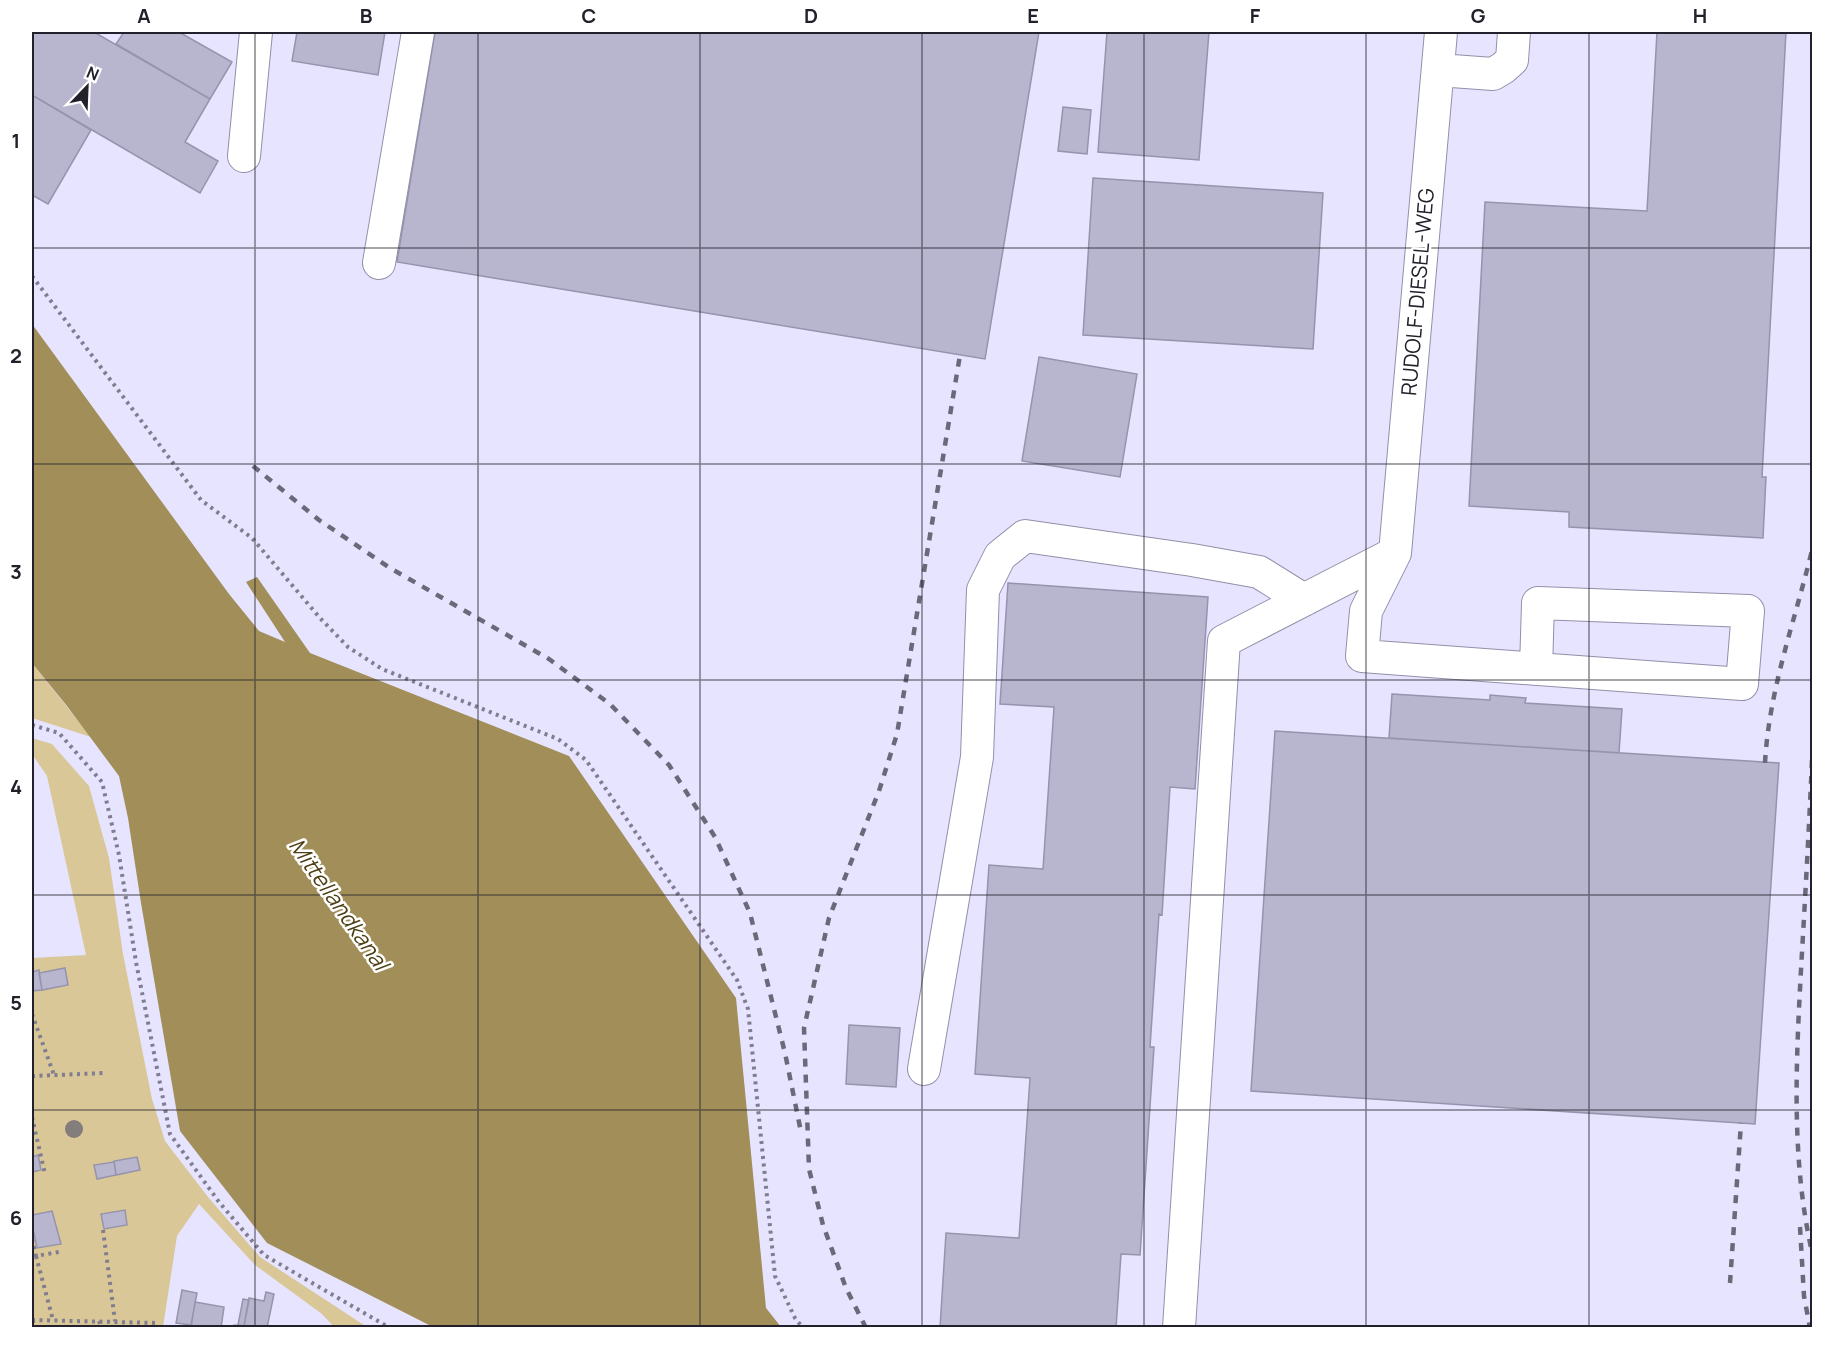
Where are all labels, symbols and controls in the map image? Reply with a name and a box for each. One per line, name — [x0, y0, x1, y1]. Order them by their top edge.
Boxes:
text: A — [137, 2, 151, 29]
text: B — [360, 2, 373, 29]
text: C — [582, 2, 596, 29]
text: D — [804, 2, 818, 29]
text: E — [1027, 2, 1039, 29]
text: F — [1250, 2, 1261, 29]
text: G — [1471, 2, 1486, 29]
text: H — [1693, 2, 1707, 29]
north arrow — [57, 57, 117, 117]
text: N — [83, 61, 102, 86]
text: 1 — [12, 127, 20, 154]
street label: RUDOLF-DIESEL-WEG — [1394, 187, 1440, 397]
text: 2 — [10, 342, 22, 369]
text: 3 — [10, 558, 22, 585]
text: 4 — [10, 773, 22, 800]
water label: Mittellandkanal — [282, 832, 397, 978]
text: 5 — [10, 989, 22, 1016]
text: 6 — [10, 1204, 22, 1231]

